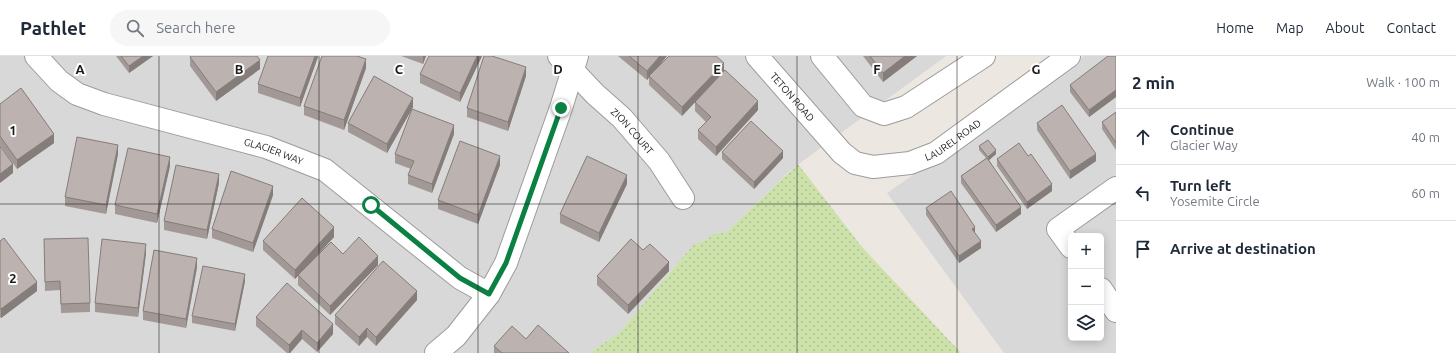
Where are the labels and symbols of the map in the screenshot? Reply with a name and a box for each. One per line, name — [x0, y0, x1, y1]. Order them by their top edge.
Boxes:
text: A — [75, 62, 85, 76]
text: B — [235, 62, 244, 76]
text: C — [395, 62, 404, 76]
text: D — [553, 62, 563, 76]
text: E — [713, 62, 721, 76]
text: F — [873, 62, 881, 76]
text: G — [1032, 62, 1041, 76]
street label: TETON ROAD — [768, 70, 817, 123]
route end — [552, 99, 570, 117]
street label: ZION COURT — [609, 106, 656, 156]
street label: LAUREL ROAD — [923, 117, 983, 162]
text: 1 — [9, 123, 17, 137]
street label: GLACIER WAY — [243, 136, 305, 167]
route start — [362, 196, 380, 214]
text: 2 — [9, 271, 17, 285]

